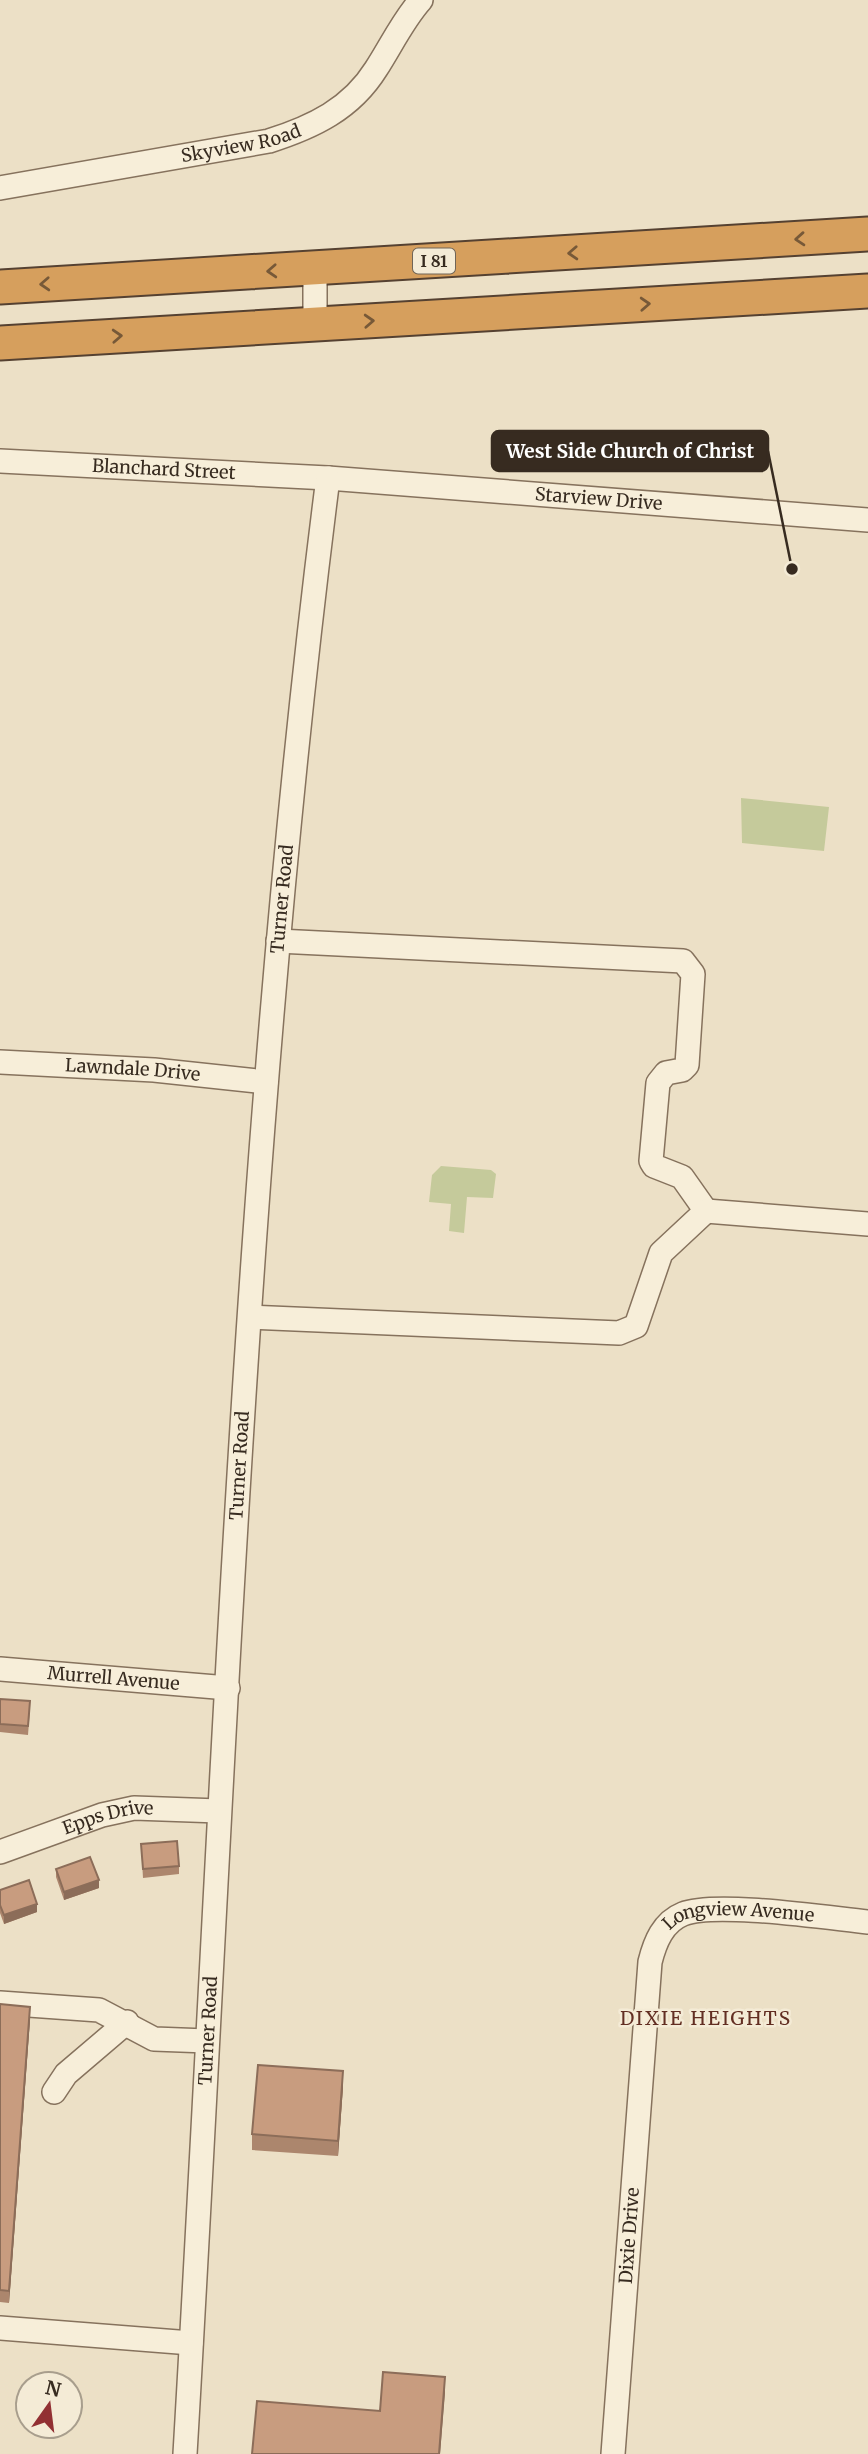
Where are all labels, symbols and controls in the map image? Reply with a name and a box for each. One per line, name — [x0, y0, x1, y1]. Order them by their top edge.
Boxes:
street label: Skyview Road — [179, 119, 304, 167]
one-way arrow — [794, 231, 805, 246]
one-way arrow — [567, 245, 578, 260]
road number: I 81 — [413, 248, 455, 274]
one-way arrow — [267, 263, 278, 278]
one-way arrow — [40, 276, 51, 291]
one-way arrow — [639, 297, 650, 312]
one-way arrow — [363, 314, 374, 329]
one-way arrow — [112, 329, 123, 344]
callout: West Side Church of Christ — [492, 431, 768, 471]
text: West Side Church of Christ — [505, 439, 754, 463]
street label: Blanchard Street — [91, 454, 236, 484]
street label: Starview Drive — [534, 482, 663, 515]
street label: Turner Road — [265, 843, 298, 955]
street label: Lawndale Drive — [65, 1053, 202, 1086]
street label: Turner Road — [224, 1410, 254, 1521]
street label: Murrell Avenue — [47, 1661, 181, 1695]
street label: Epps Drive — [59, 1796, 154, 1839]
street label: Longview Avenue — [657, 1897, 815, 1934]
street label: Turner Road — [193, 1975, 222, 2086]
district label: DIXIE HEIGHTS — [620, 2006, 792, 2030]
street label: Dixie Drive — [614, 2187, 644, 2285]
north arrow — [14, 2370, 84, 2440]
text: N — [43, 2375, 63, 2402]

